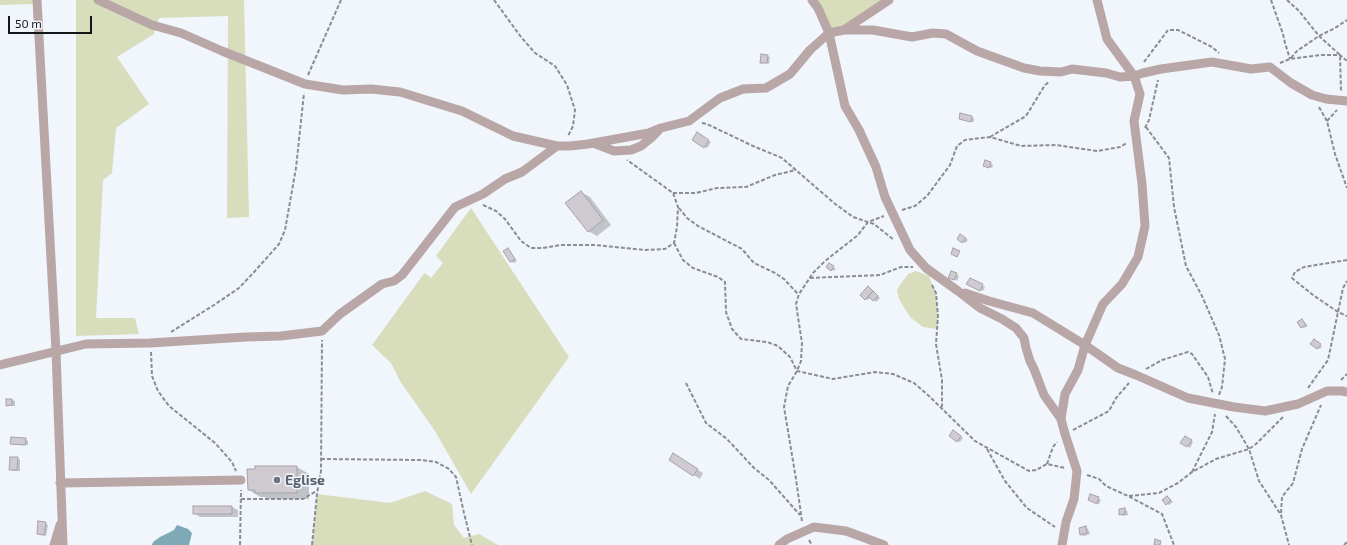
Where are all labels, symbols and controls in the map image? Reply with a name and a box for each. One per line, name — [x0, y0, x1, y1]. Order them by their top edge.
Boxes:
scale bar — [10, 8, 94, 34]
text: 50 m — [15, 16, 42, 30]
place label: Eglise — [285, 472, 325, 488]
marker: Eglise — [272, 475, 282, 485]

